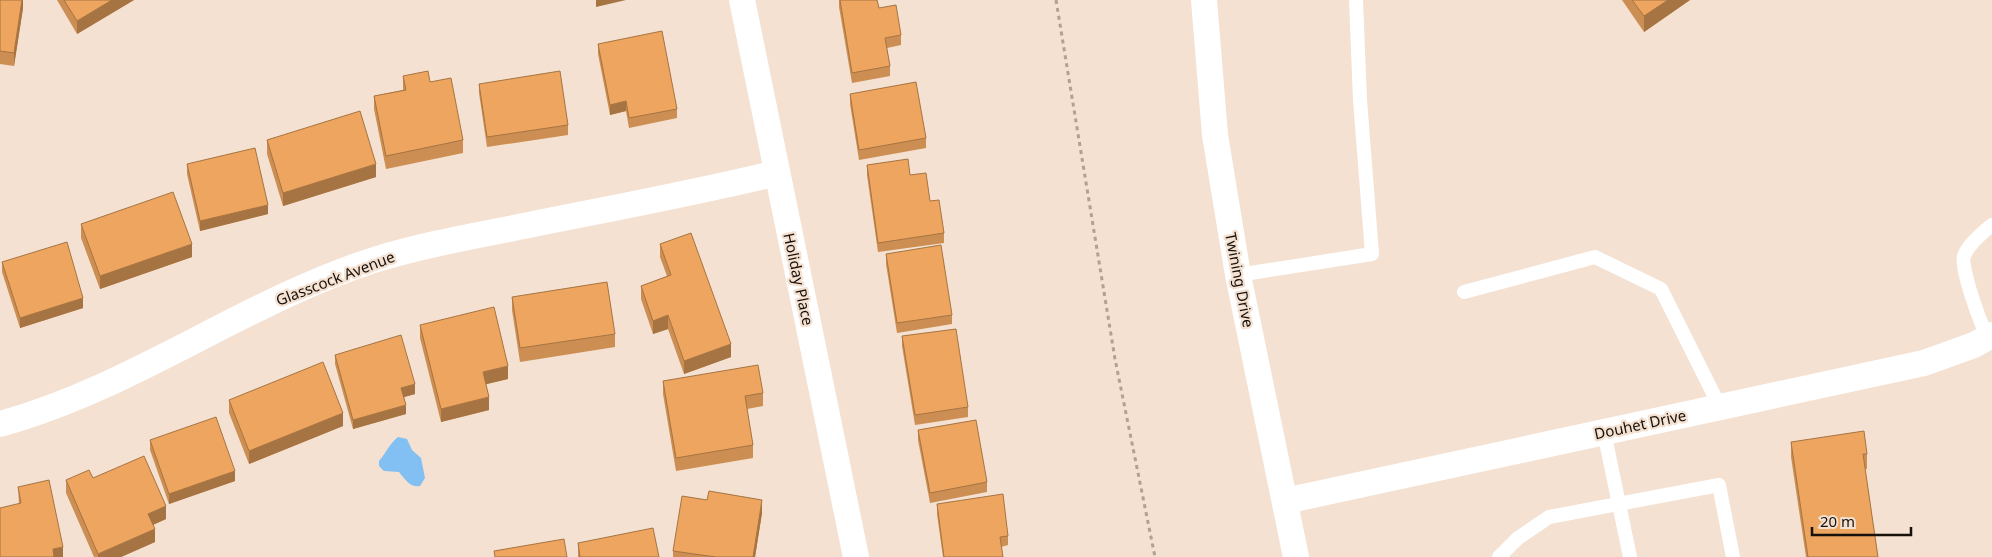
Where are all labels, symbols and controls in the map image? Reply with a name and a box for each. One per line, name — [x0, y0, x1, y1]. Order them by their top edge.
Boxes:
street label: Holiday Place — [779, 231, 819, 327]
street label: Twining Drive — [1221, 231, 1259, 329]
street label: Glasscock Avenue — [273, 246, 397, 310]
street label: Douhet Drive — [1592, 405, 1688, 443]
scale bar — [1812, 504, 1911, 536]
text: 20 m — [1820, 511, 1855, 531]

